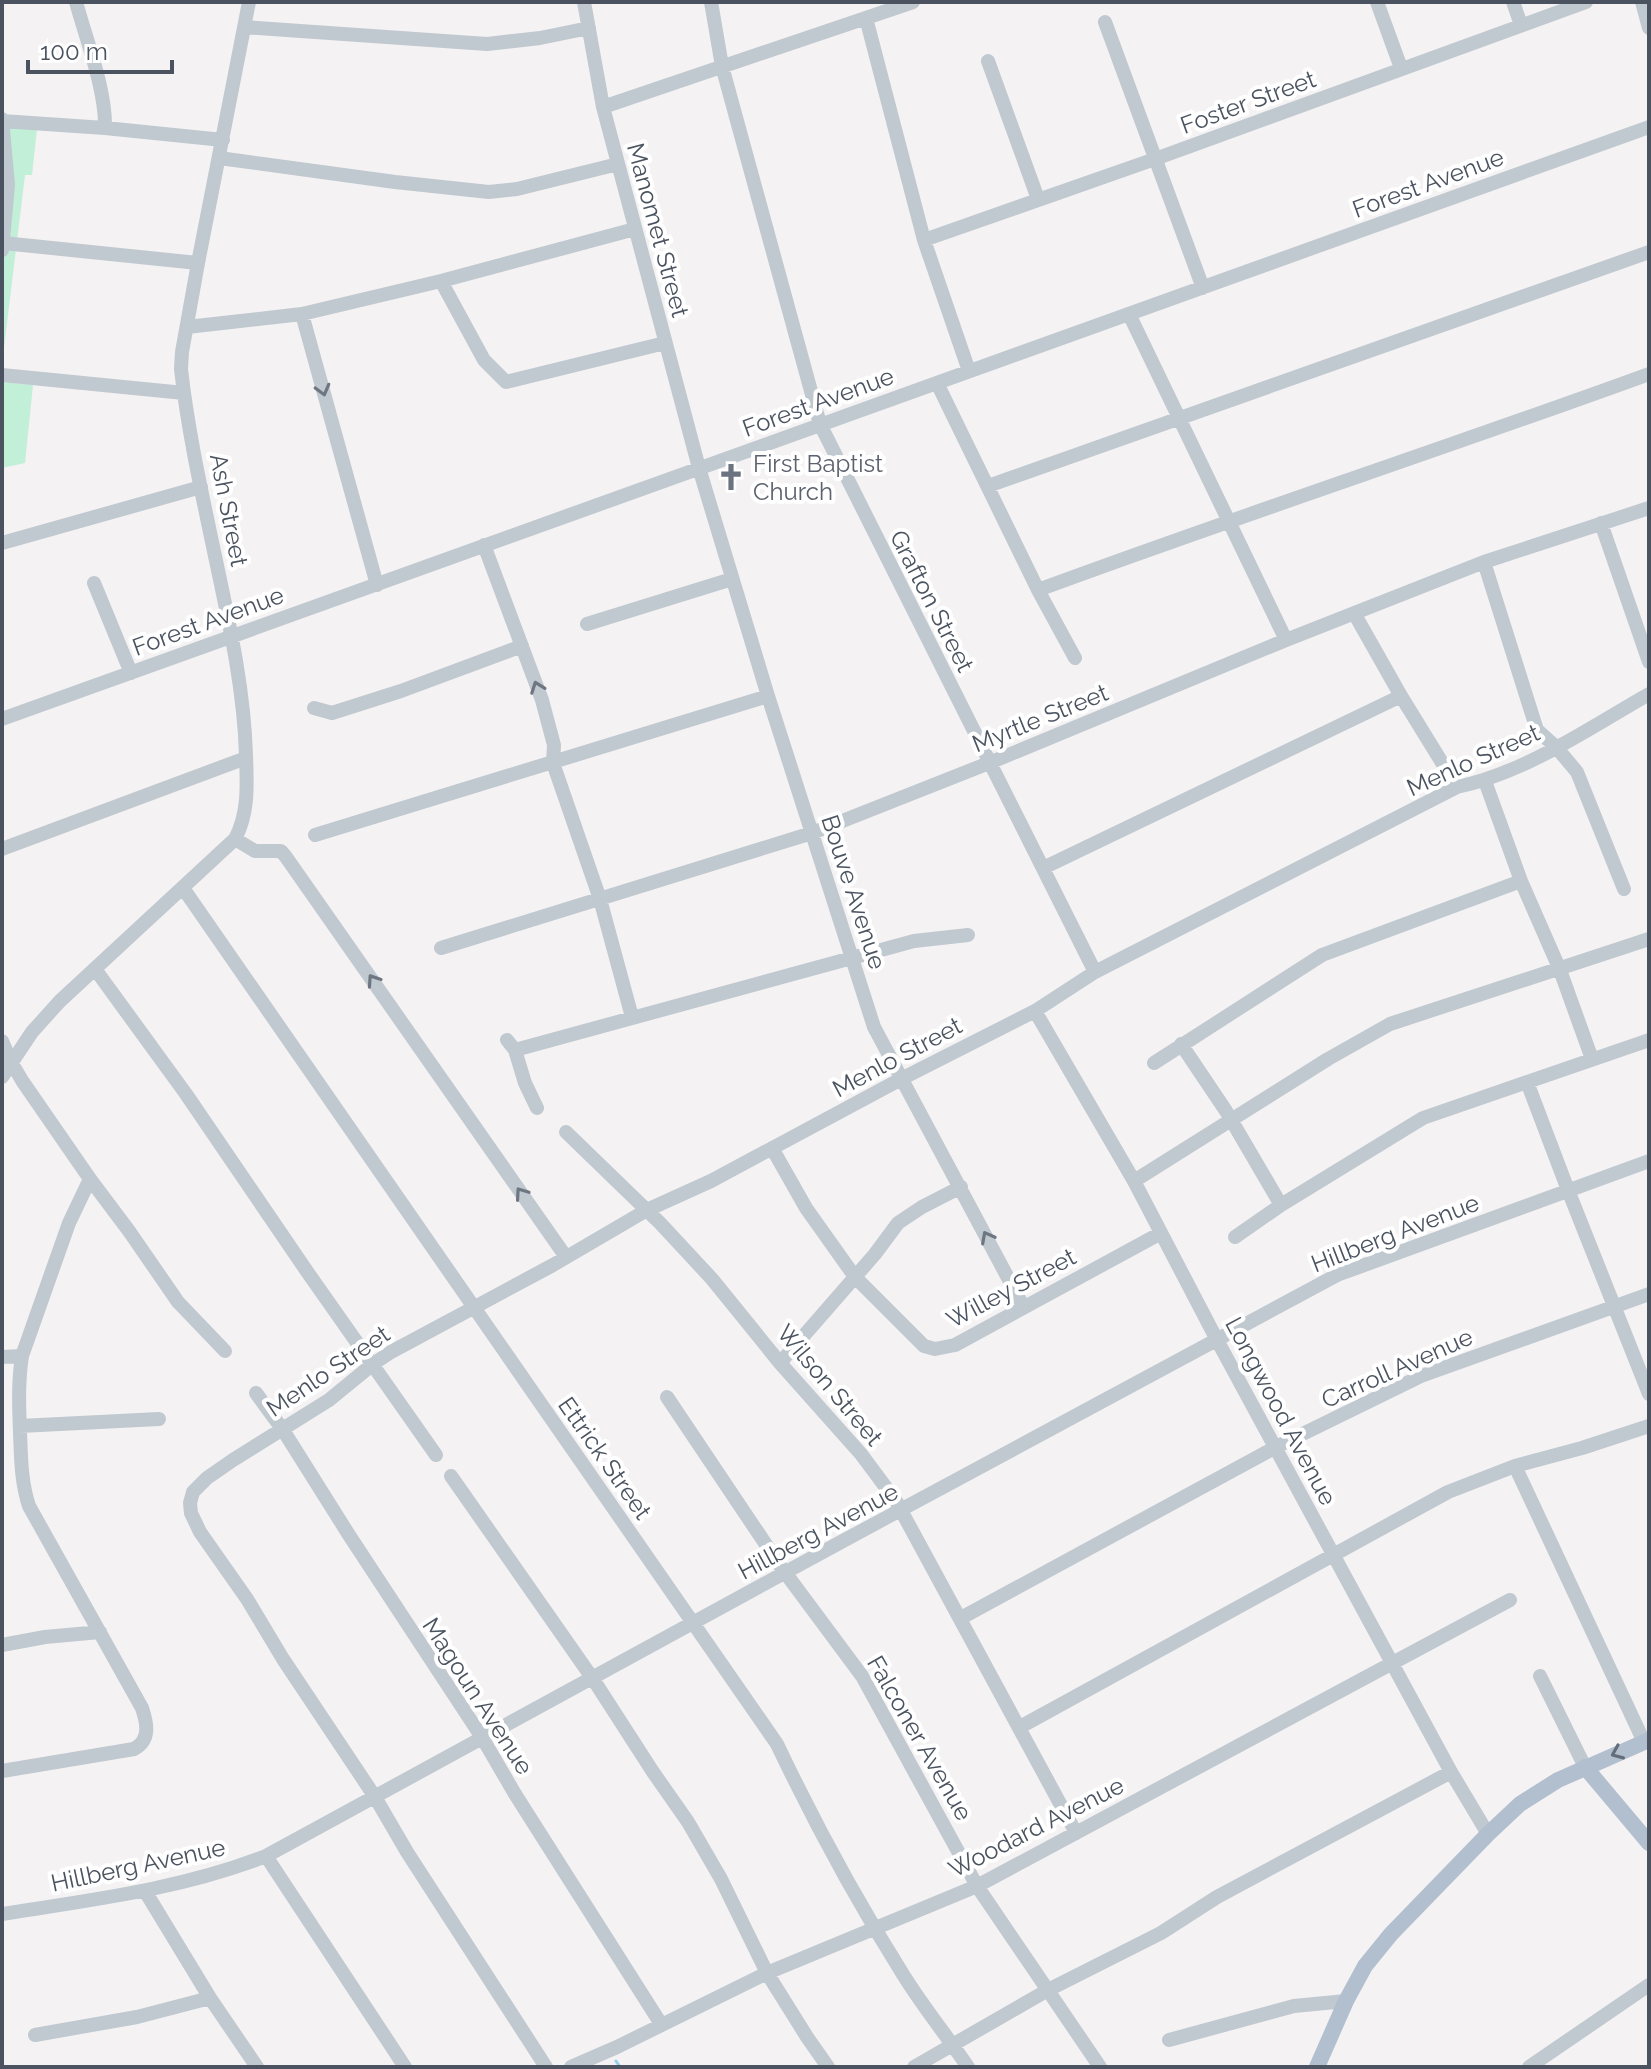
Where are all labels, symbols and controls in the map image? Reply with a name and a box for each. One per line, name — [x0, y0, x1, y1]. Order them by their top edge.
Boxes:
scale bar — [28, 24, 172, 74]
text: 100 m — [40, 37, 108, 66]
street label: Foster Street — [1176, 64, 1320, 140]
street label: Manomet Street — [621, 140, 695, 320]
street label: Forest Avenue — [1348, 142, 1508, 224]
street label: Forest Avenue — [738, 361, 898, 443]
one-way arrow — [314, 382, 330, 396]
place label: First Baptist Church — [753, 449, 883, 506]
street label: Ash Street — [204, 451, 254, 569]
church icon: First Baptist Church — [716, 462, 746, 492]
street label: Grafton Street — [884, 525, 980, 677]
street label: Forest Avenue — [128, 580, 288, 662]
street label: Myrtle Street — [968, 678, 1112, 758]
one-way arrow — [530, 681, 547, 695]
street label: Menlo Street — [1402, 718, 1544, 802]
street label: Bouve Avenue — [815, 811, 893, 973]
one-way arrow — [368, 974, 383, 989]
street label: Menlo Street — [827, 1011, 967, 1103]
one-way arrow — [516, 1188, 531, 1202]
street label: Hillberg Avenue — [1307, 1188, 1483, 1278]
one-way arrow — [981, 1231, 996, 1245]
street label: Willey Street — [941, 1242, 1081, 1334]
street label: Longwood Avenue — [1219, 1312, 1343, 1510]
street label: Wilson Street — [771, 1318, 889, 1452]
street label: Menlo Street — [261, 1319, 395, 1423]
street label: Carroll Avenue — [1317, 1322, 1477, 1414]
street label: Ettrick Street — [552, 1391, 658, 1525]
street label: Hillberg Avenue — [733, 1477, 903, 1585]
street label: Magoun Avenue — [417, 1612, 539, 1780]
street label: Falconer Avenue — [861, 1651, 979, 1825]
one-way arrow — [1611, 1744, 1625, 1760]
street label: Woodard Avenue — [944, 1770, 1128, 1884]
street label: Hillberg Avenue — [48, 1832, 228, 1898]

